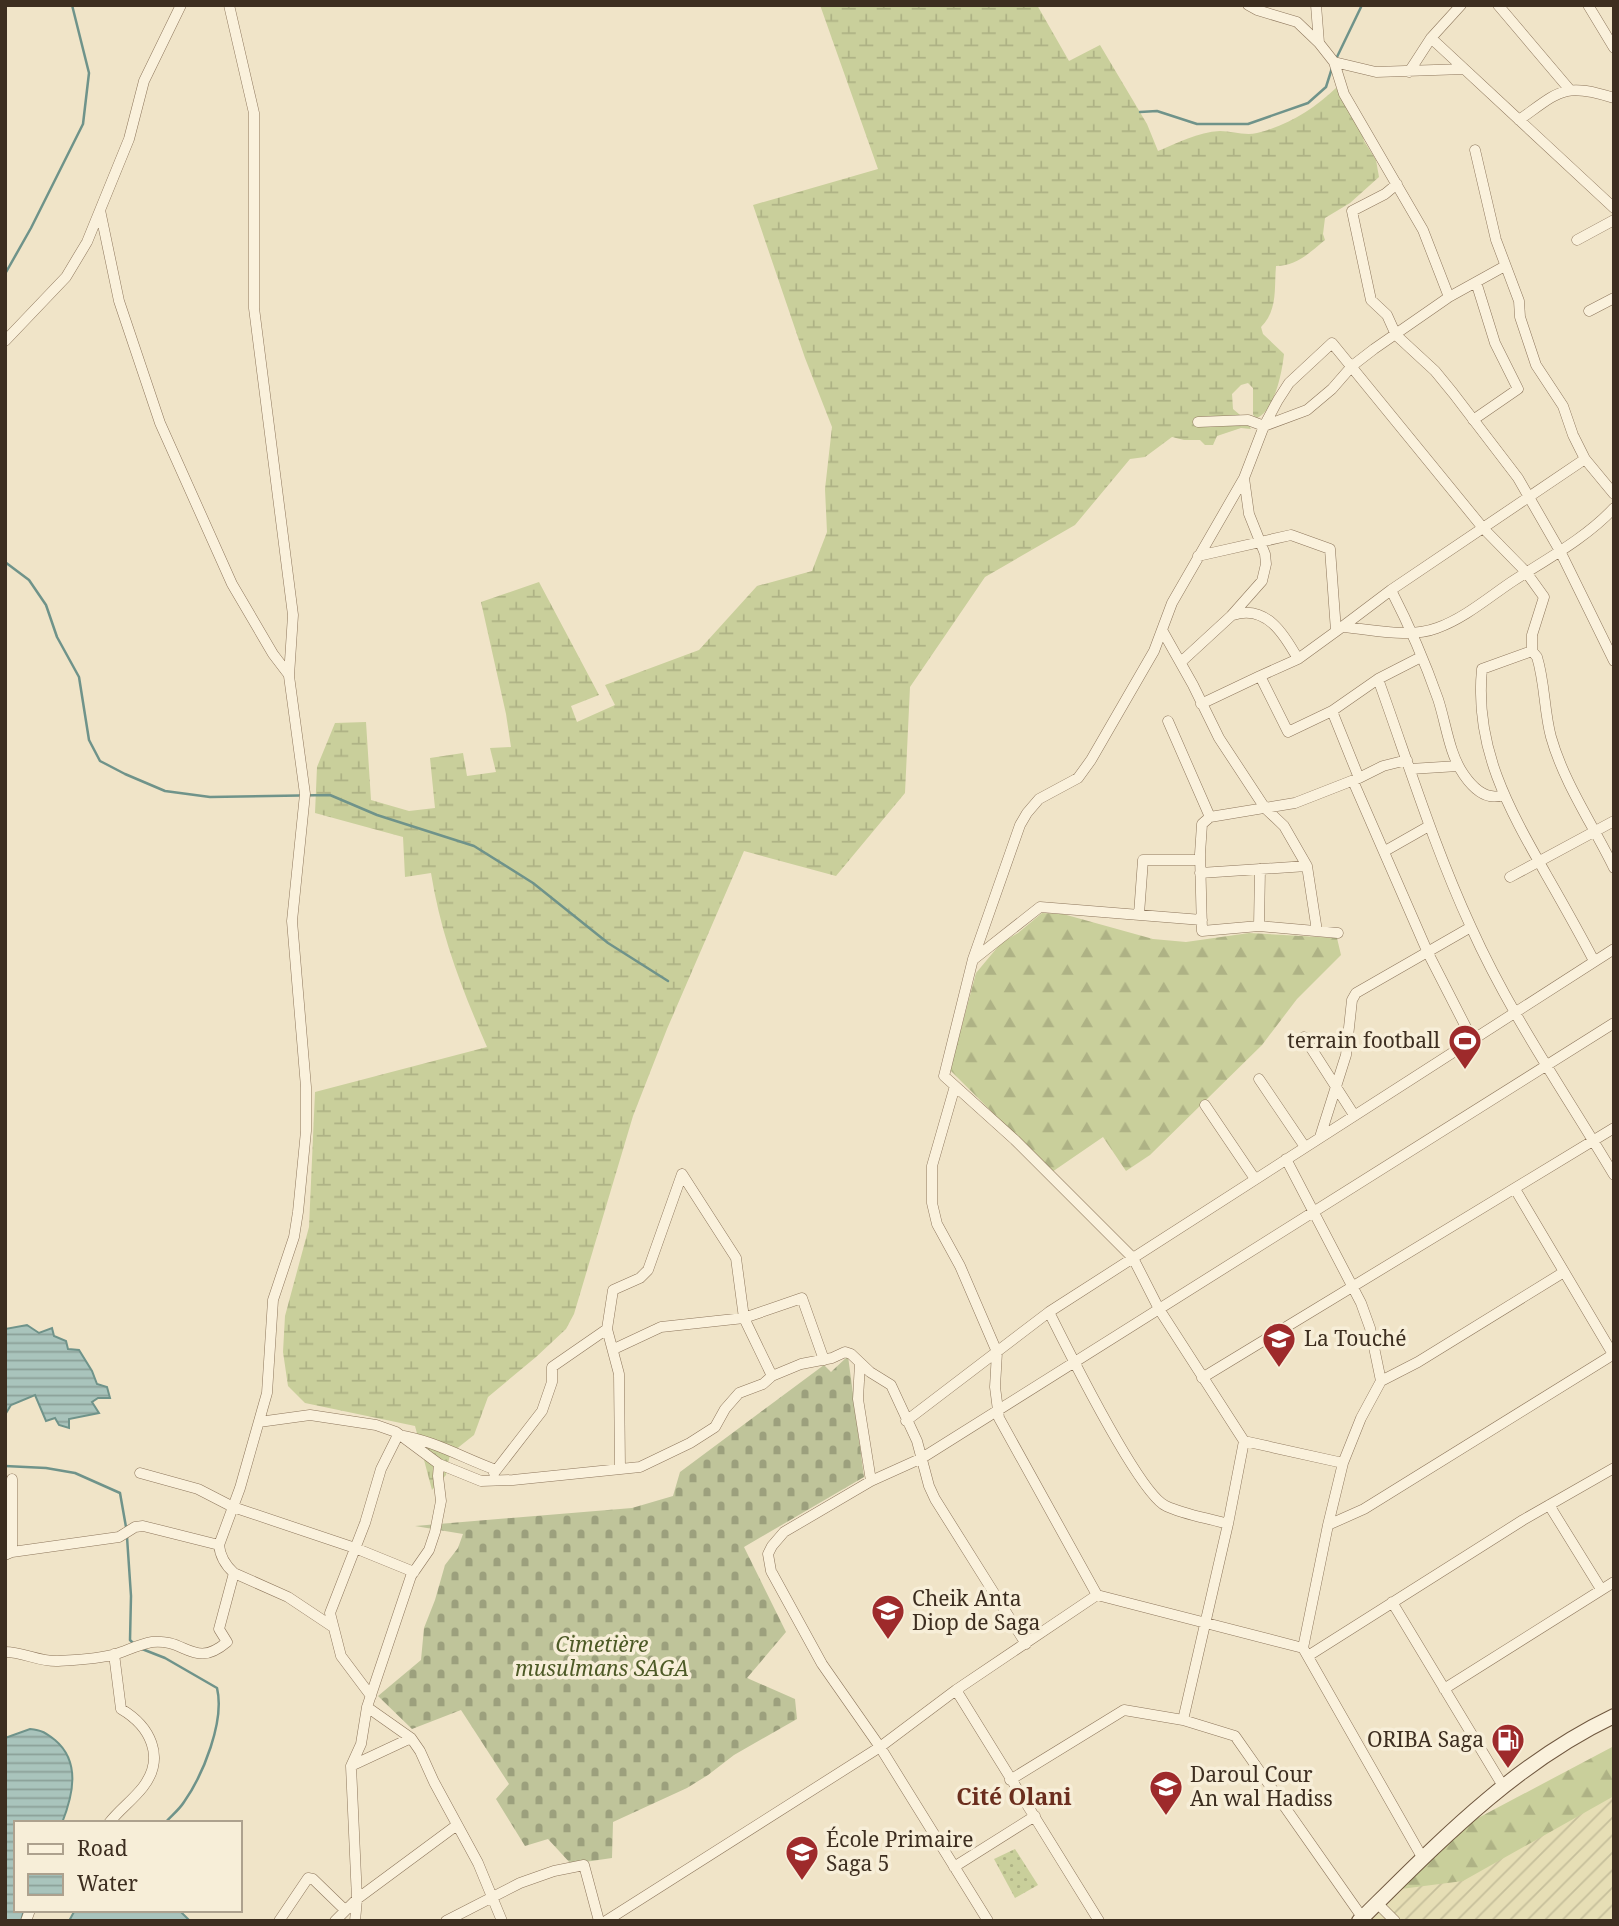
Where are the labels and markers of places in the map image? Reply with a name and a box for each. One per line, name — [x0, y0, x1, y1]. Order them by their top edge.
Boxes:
sports icon: terrain football — [1446, 1022, 1484, 1071]
place label: terrain football — [1287, 1026, 1440, 1054]
school or university icon: La Touché — [1260, 1320, 1298, 1369]
place label: La Touché — [1304, 1324, 1407, 1352]
place label: Cheik Anta Diop de Saga — [912, 1584, 1040, 1636]
school or university icon: Cheik Anta Diop de Saga — [869, 1592, 907, 1641]
fuel station icon: ORIBA Saga — [1489, 1721, 1527, 1770]
place label: ORIBA Saga — [1367, 1725, 1484, 1753]
place label: Daroul Cour An wal Hadiss — [1190, 1760, 1333, 1812]
school or university icon: Daroul Cour An wal Hadiss — [1147, 1768, 1185, 1817]
place label: École Primaire Saga 5 — [826, 1825, 974, 1877]
school or university icon: École Primaire Saga 5 — [783, 1833, 821, 1882]

